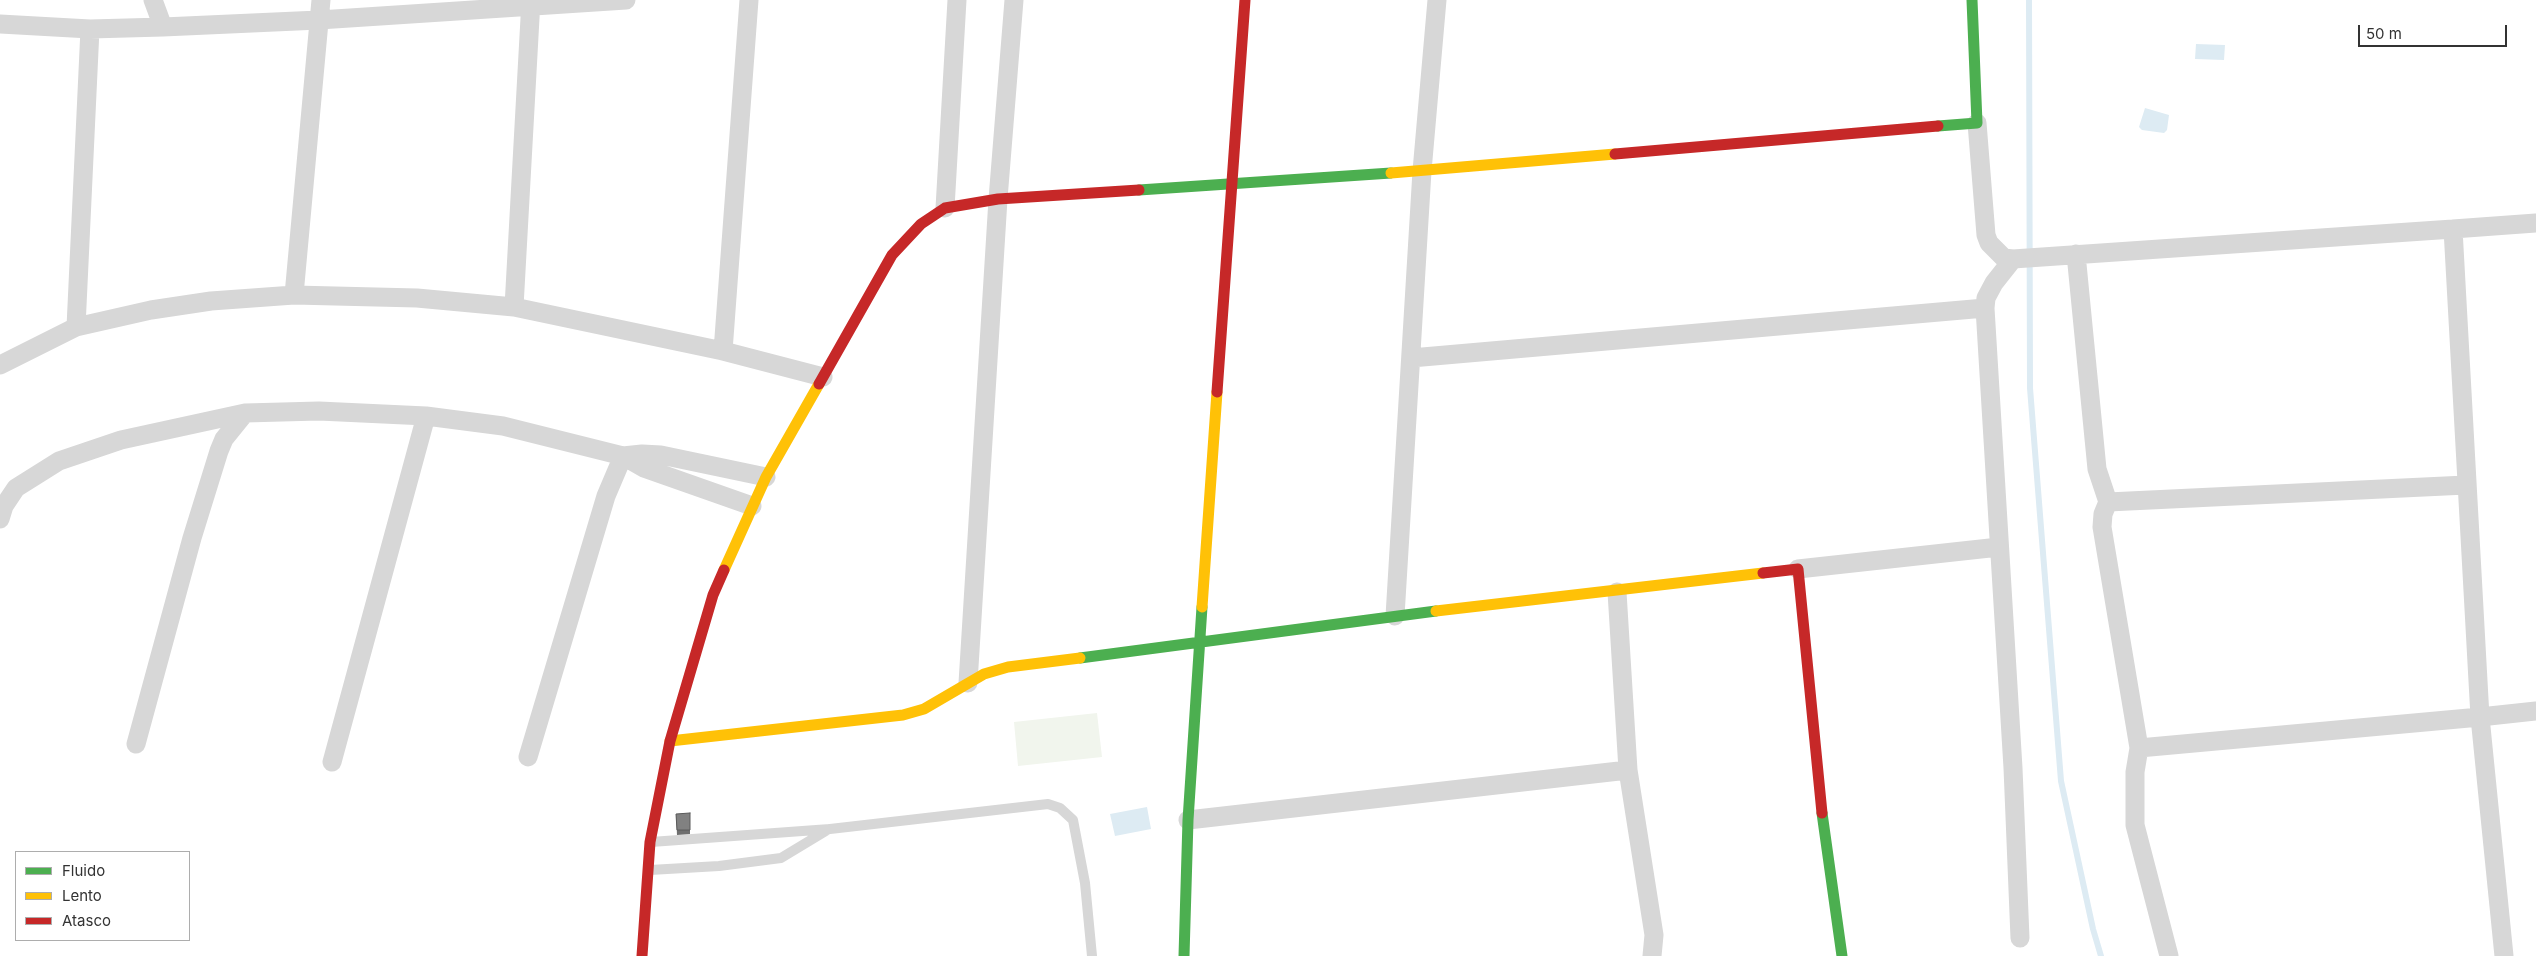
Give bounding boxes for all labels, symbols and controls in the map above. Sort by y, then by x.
scale bar [2361,15,2510,47]
text: 50 m [2366,24,2402,43]
legend [15,851,190,941]
text: Fluido [62,861,105,880]
text: Lento [62,886,102,905]
text: Atasco [62,911,111,930]

